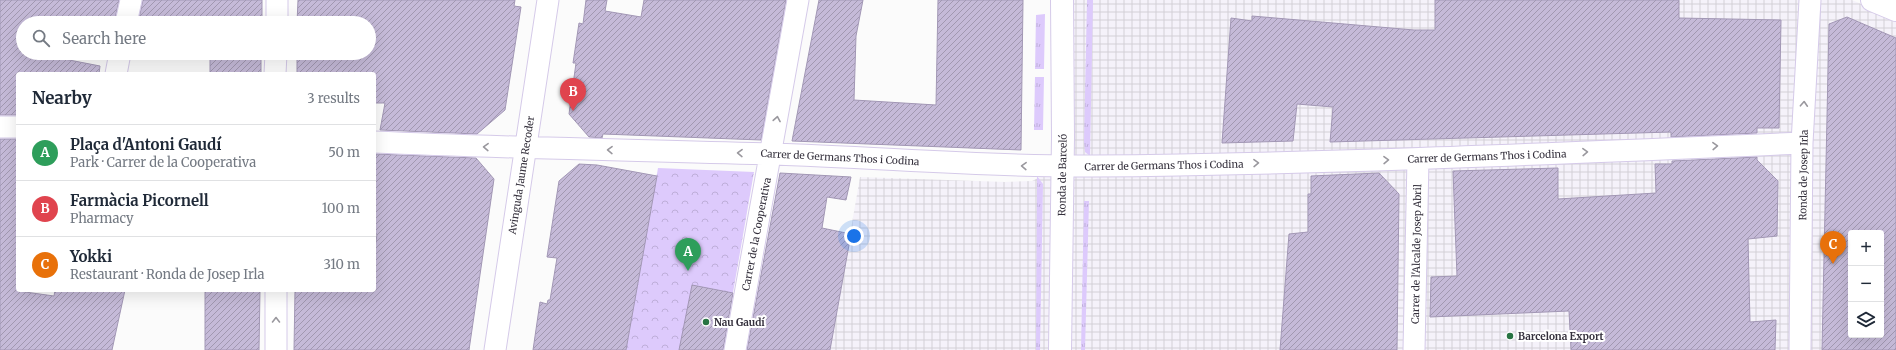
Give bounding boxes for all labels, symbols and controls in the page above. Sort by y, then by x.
search box [16,16,376,60]
icon: search [30,27,52,49]
text: Search here [62,29,146,48]
pin: B [560,78,586,111]
text: Nearby [32,87,92,109]
text: 3 results [307,90,360,107]
one-way arrow [1800,101,1809,107]
street label: Avinguda Jaume Recoder [506,115,537,236]
one-way arrow [772,116,781,122]
street label: Ronda de Josep Irla [1796,129,1811,221]
street label: Ronda de Barceló [1055,133,1070,216]
text: Plaça d'Antoni Gaudí [70,135,221,154]
one-way arrow [1712,142,1718,150]
one-way arrow [483,143,489,151]
text: A [40,144,50,161]
text: 50 m [328,144,360,161]
one-way arrow [607,146,613,154]
street label: Carrer de Germans Thos i Codina [760,147,920,168]
street label: Carrer de Germans Thos i Codina [1407,147,1567,166]
one-way arrow [1582,147,1588,156]
one-way arrow [737,149,743,157]
text: Park · Carrer de la Cooperativa [70,154,256,171]
one-way arrow [1383,155,1389,164]
street label: Carrer de Germans Thos i Codina [1084,158,1244,173]
one-way arrow [1253,158,1259,167]
one-way arrow [1021,161,1027,170]
street label: Carrer de la Cooperativa [739,176,774,292]
street label: Carrer de l'Alcalde Josep Abril [1409,184,1424,324]
text: Farmàcia Picornell [70,191,209,210]
text: B [40,200,50,217]
text: 100 m [322,200,360,217]
text: Pharmacy [70,210,134,227]
your location [844,226,864,246]
map controls [1848,230,1884,338]
button: + [1848,230,1884,266]
pin: C [1820,231,1846,264]
pin: A [675,238,701,271]
text: Yokki [70,247,112,266]
text: C [41,256,49,273]
text: 310 m [323,256,360,273]
text: Restaurant · Ronda de Josep Irla [70,266,264,283]
button: − [1848,266,1884,302]
button: layers [1848,302,1884,338]
place label: Nau Gaudí [714,316,765,329]
one-way arrow [272,317,280,323]
marker: Nau Gaudí [701,317,711,327]
place label: Barcelona Export [1518,330,1604,343]
marker: Barcelona Export [1505,331,1515,341]

